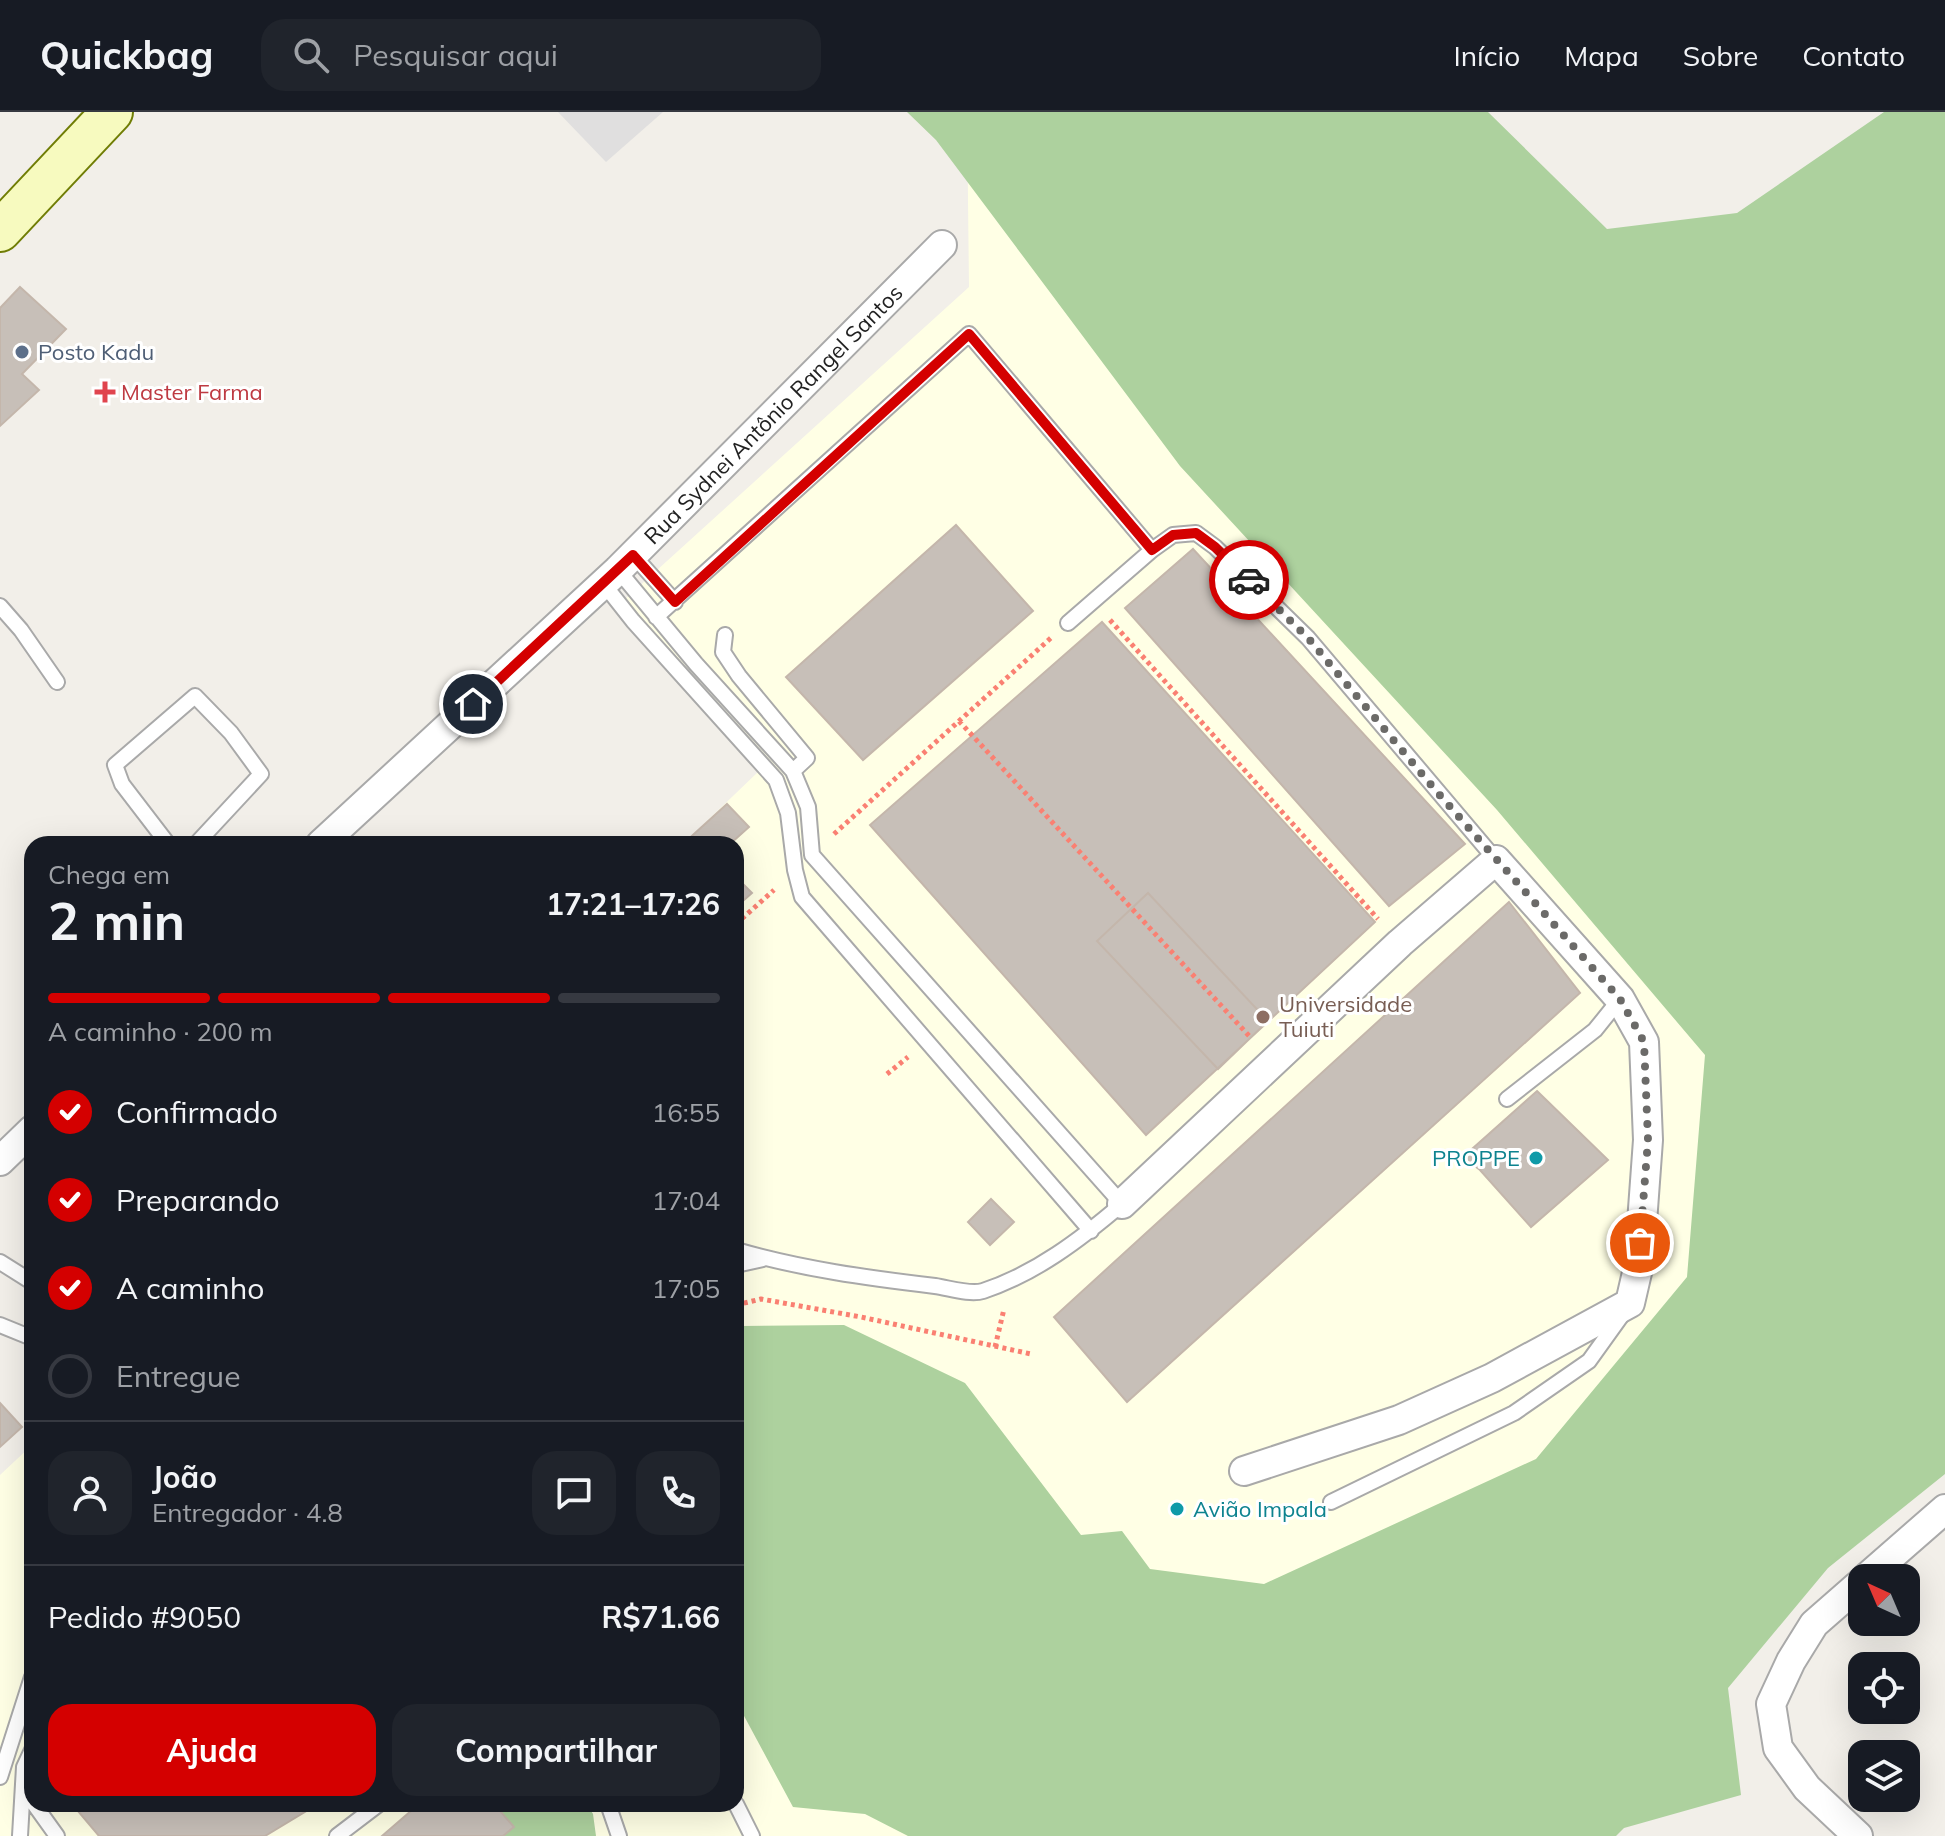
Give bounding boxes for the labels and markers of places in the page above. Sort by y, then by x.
place label: Posto Kadu [38,338,154,366]
marker: Posto Kadu [13,343,31,361]
place label: Master Farma [121,378,263,406]
marker: Master Farma [96,383,114,401]
pin [439,670,507,738]
place label: Universidade Tuiuti [1279,990,1412,1043]
marker: Universidade Tuiuti [1254,1008,1272,1026]
place label: PROPPE [1432,1144,1520,1172]
marker: PROPPE [1527,1149,1545,1167]
pin [1606,1209,1674,1277]
place label: Avião Impala [1193,1495,1327,1523]
marker: Avião Impala [1168,1500,1186,1518]

